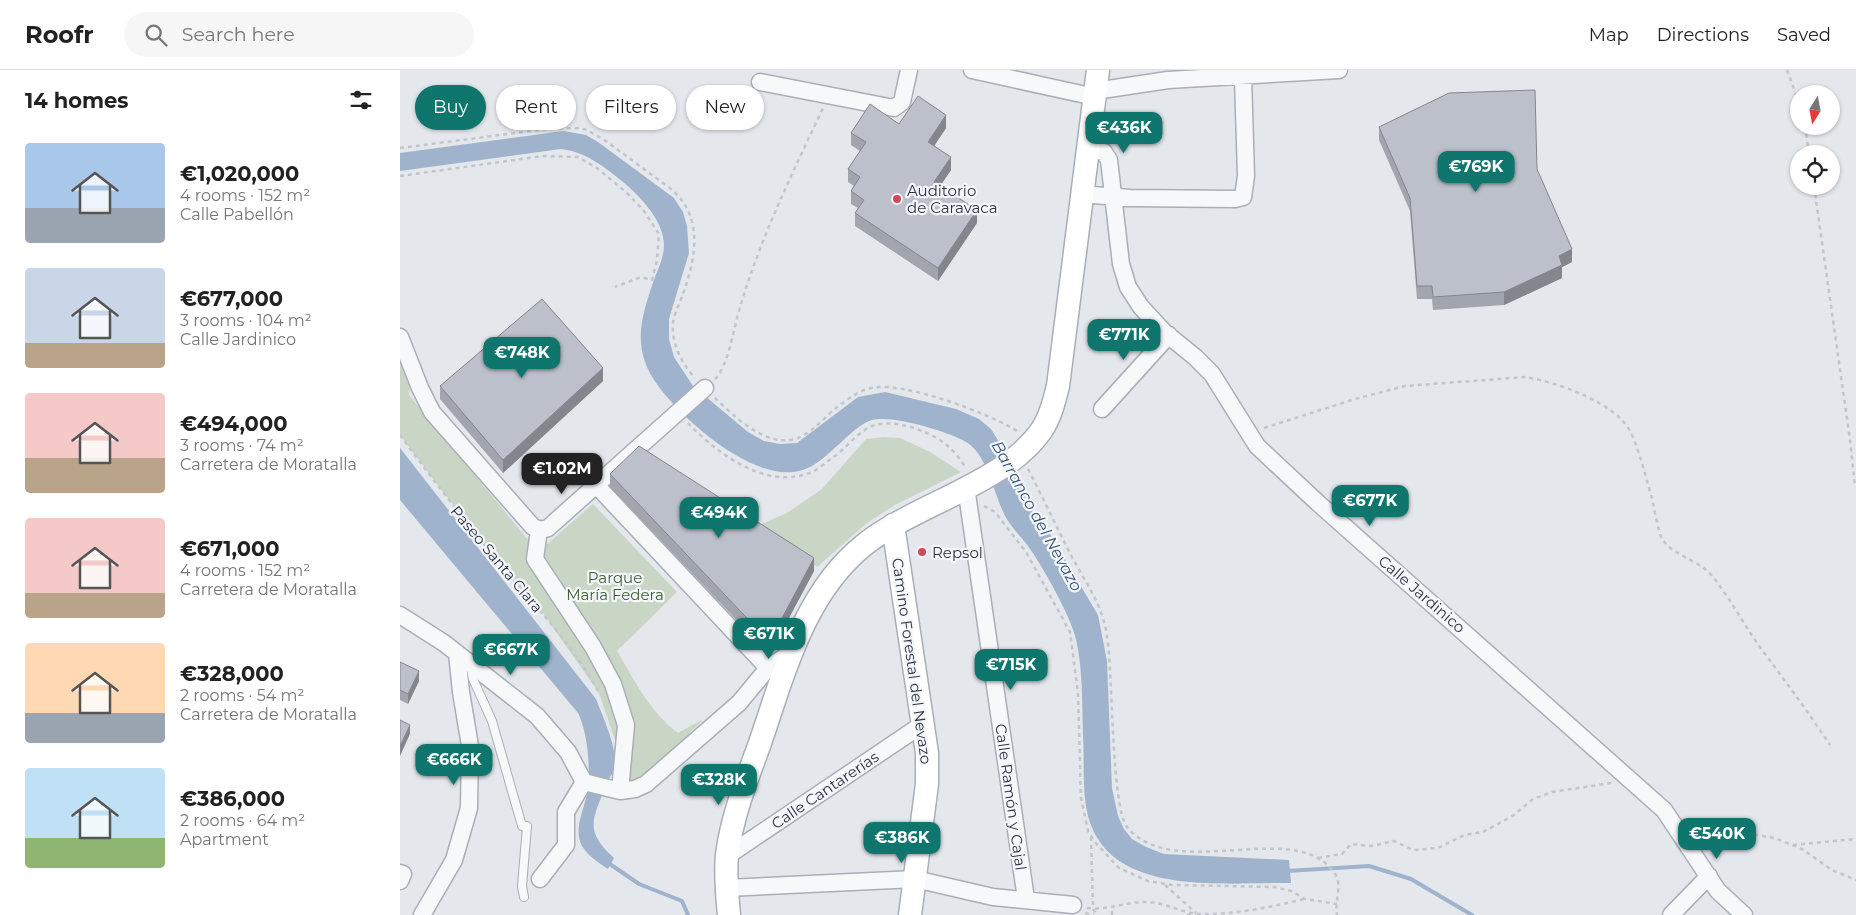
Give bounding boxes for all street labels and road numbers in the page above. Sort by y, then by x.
street label: Paseo Santa Clara [447,502,547,616]
street label: Calle Jardinico [1375,551,1469,637]
street label: Camino Forestal del Nevazo [888,557,936,765]
street label: Calle Ramón y Cajal [991,722,1031,872]
street label: Calle Cantarerías [768,747,882,833]

